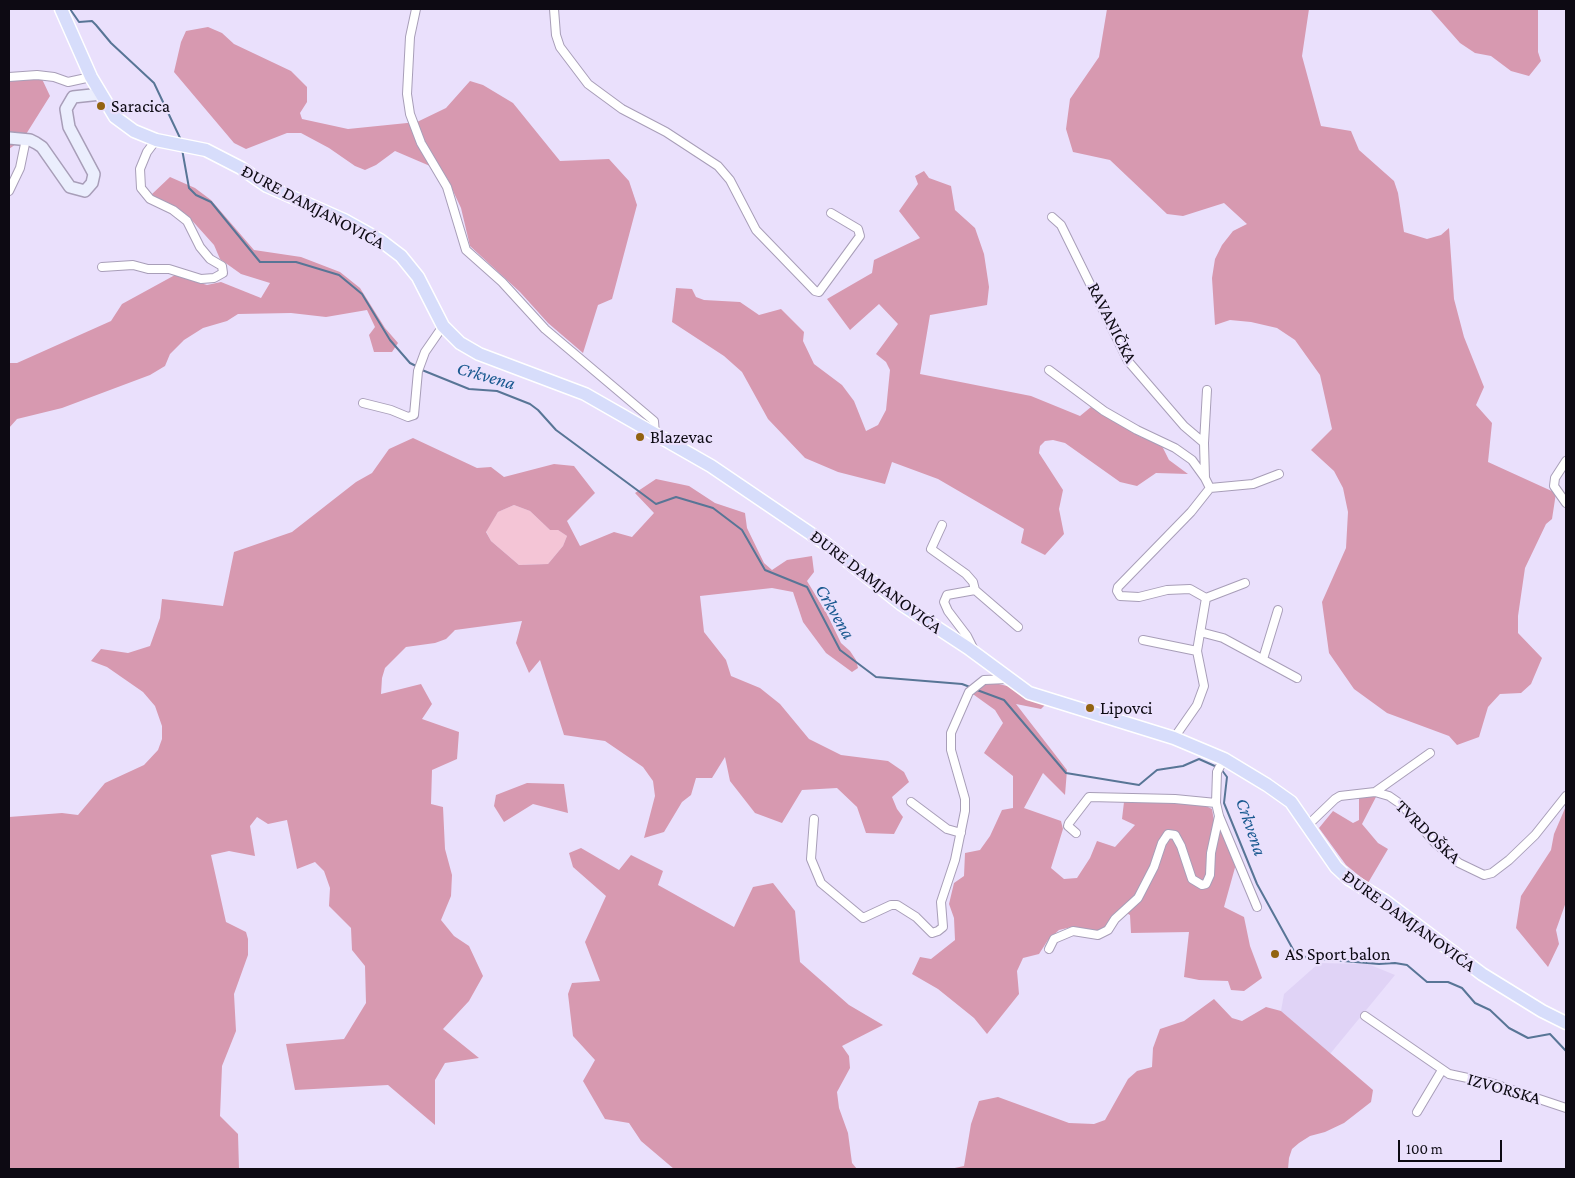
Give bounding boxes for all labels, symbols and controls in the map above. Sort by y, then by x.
place label: Saracica [111,95,170,117]
marker: Saracica [95,100,107,112]
street label: ĐURE DAMJANOVIĆA [238,160,388,254]
street label: RAVANIČKA [1083,279,1141,367]
water label: Crkvena [454,357,518,395]
place label: Blazevac [650,426,712,448]
marker: Blazevac [634,431,646,443]
street label: ĐURE DAMJANOVIĆA [806,525,946,639]
water label: Crkvena [810,580,860,644]
place label: Lipovci [1100,697,1152,719]
marker: Lipovci [1084,702,1096,714]
water label: Crkvena [1231,795,1271,859]
street label: TVRDOŠKA [1391,795,1465,869]
street label: ĐURE DAMJANOVIĆA [1338,865,1480,977]
place label: AS Sport balon [1285,943,1390,965]
marker: AS Sport balon [1269,948,1281,960]
street label: IZVORSKA [1465,1068,1543,1110]
scale bar [1400,1130,1504,1162]
text: 100 m [1406,1141,1443,1157]

